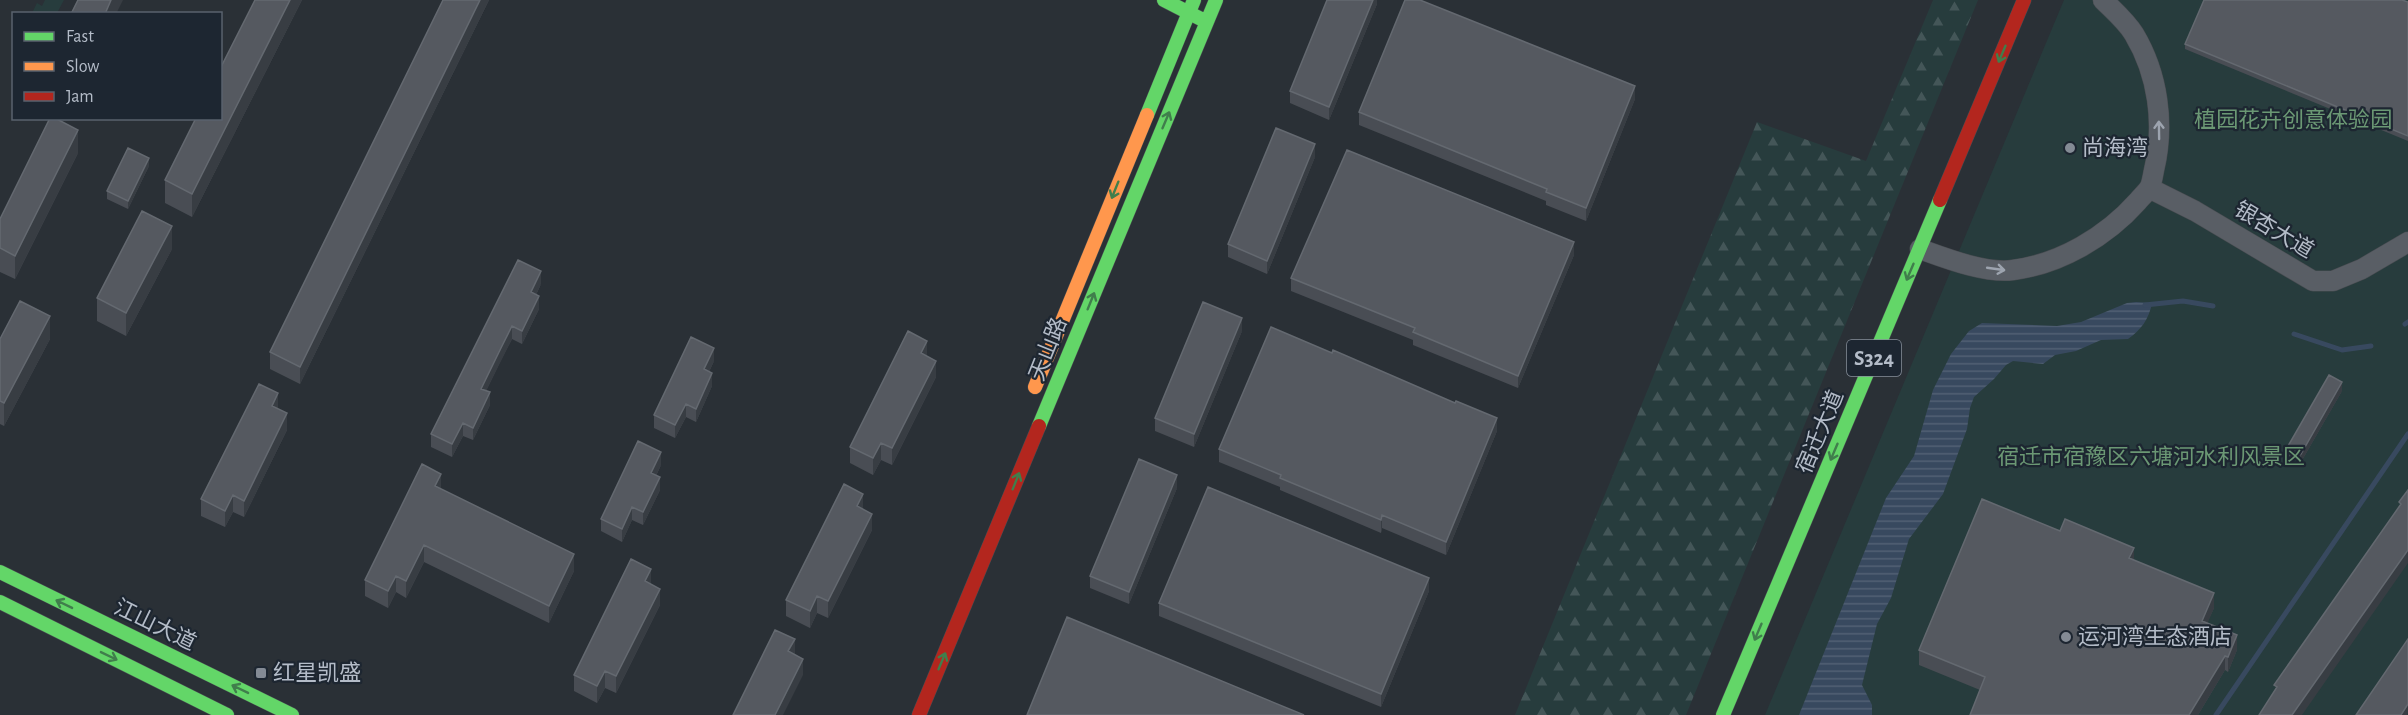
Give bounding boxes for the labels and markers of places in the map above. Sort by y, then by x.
place label: 尚海湾 [2082,136,2148,159]
marker: 尚海湾 [2063,141,2077,155]
place label: 运河湾生态酒店 [2078,625,2232,648]
marker: 运河湾生态酒店 [2059,630,2073,644]
place label: 红星凯盛 [273,661,361,684]
marker: 红星凯盛 [254,666,268,680]

